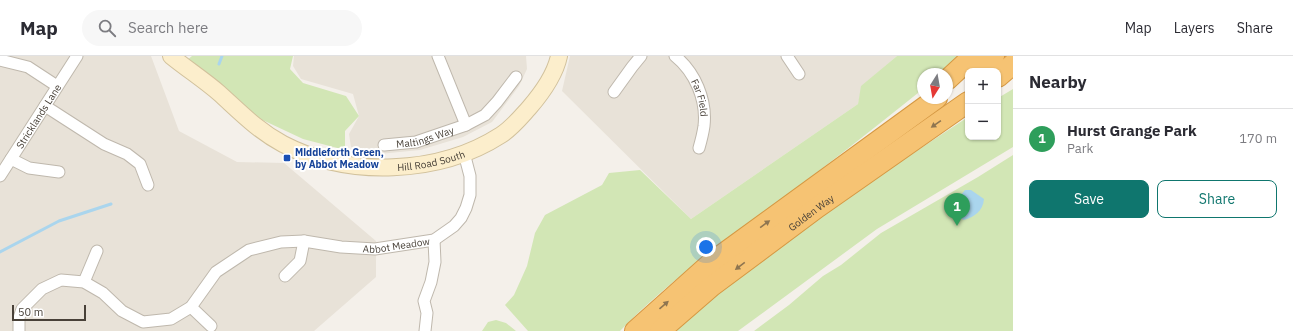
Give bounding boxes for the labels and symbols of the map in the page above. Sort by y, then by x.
north arrow [917,68,953,104]
street label: Far Field [689,77,711,117]
street label: Stricklands Lane [13,81,64,151]
one-way arrow [931,120,941,128]
street label: Maltings Way [396,123,456,150]
place label: Middleforth Green, by Abbot Meadow [295,146,384,171]
street label: Hill Road South [397,147,467,174]
marker: Middleforth Green, by Abbot Meadow [282,153,292,163]
street label: Golden Way [785,191,836,234]
pin: 1 [944,193,970,226]
one-way arrow [760,220,771,228]
street label: Abbot Meadow [362,234,431,256]
your location [696,237,716,257]
one-way arrow [734,261,745,270]
one-way arrow [659,301,669,310]
scale bar [12,303,86,322]

